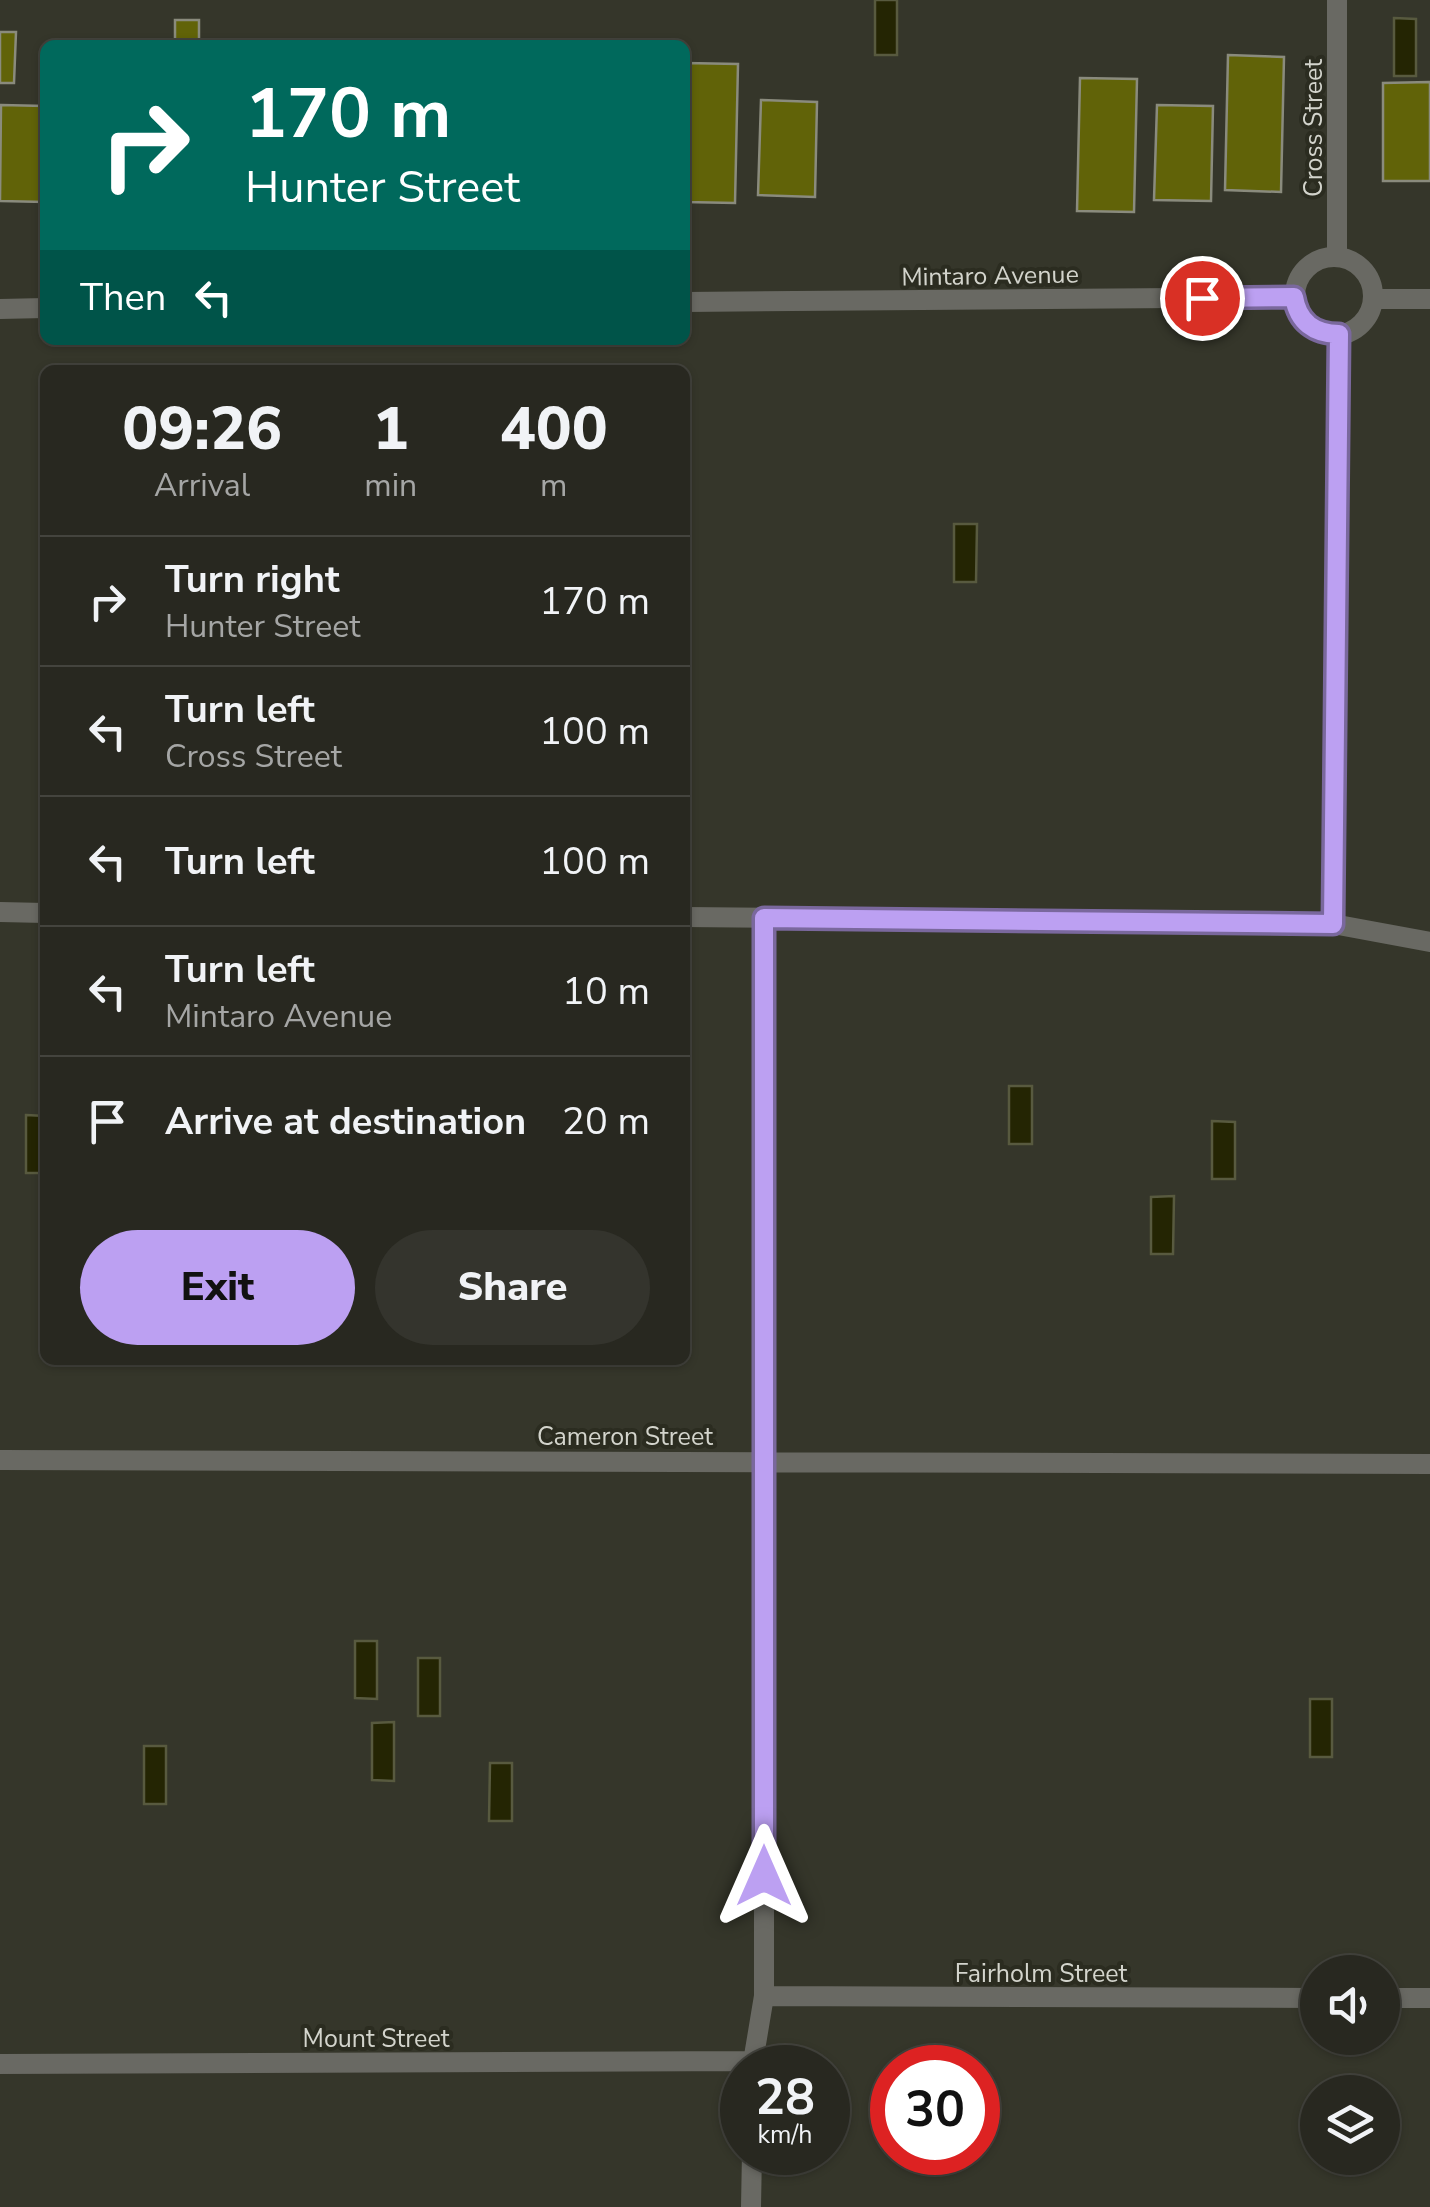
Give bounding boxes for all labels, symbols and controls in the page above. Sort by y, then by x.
street label: Cross Street [1297,59,1331,197]
text: 170 m [245,66,451,162]
icon: right [80,80,210,210]
text: Hunter Street [245,157,520,218]
pin [1160,256,1245,341]
street label: Mintaro Avenue [901,257,1079,295]
icon: left [186,270,241,325]
icon: arrive [1175,271,1230,326]
text: Then [80,272,166,323]
text: 09:26 [122,388,282,470]
text: 1 [373,388,409,470]
text: 400 [500,388,608,470]
text: Arrival [154,464,250,507]
text: min [364,464,417,507]
text: m [540,464,567,507]
text: Turn right [165,554,340,605]
icon: right [80,574,135,629]
text: 170 m [539,576,650,627]
text: Hunter Street [165,605,361,648]
text: Turn left [165,684,315,735]
icon: left [80,704,135,759]
text: 100 m [539,706,650,757]
text: Cross Street [165,735,342,778]
icon: left [80,834,135,889]
text: Turn left [165,836,315,887]
text: 100 m [539,836,650,887]
text: Turn left [165,944,315,995]
icon: left [80,964,135,1019]
text: 10 m [562,966,650,1017]
text: Mintaro Avenue [165,995,392,1038]
icon: arrive [80,1094,135,1149]
text: Arrive at destination [165,1096,526,1147]
text: 20 m [562,1096,650,1147]
button: Exit [80,1230,355,1345]
button: Share [375,1230,650,1345]
street label: Cameron Street [537,1420,713,1454]
position arrow [712,1824,816,1928]
map controls [1300,1955,1400,2175]
button: sound [1300,1955,1400,2055]
street label: Fairholm Street [955,1957,1128,1991]
street label: Mount Street [303,2022,450,2056]
speed limit sign: 30 [870,2045,1000,2175]
text: 28 [755,2063,815,2132]
button: layers [1300,2075,1400,2175]
text: km/h [757,2118,813,2152]

